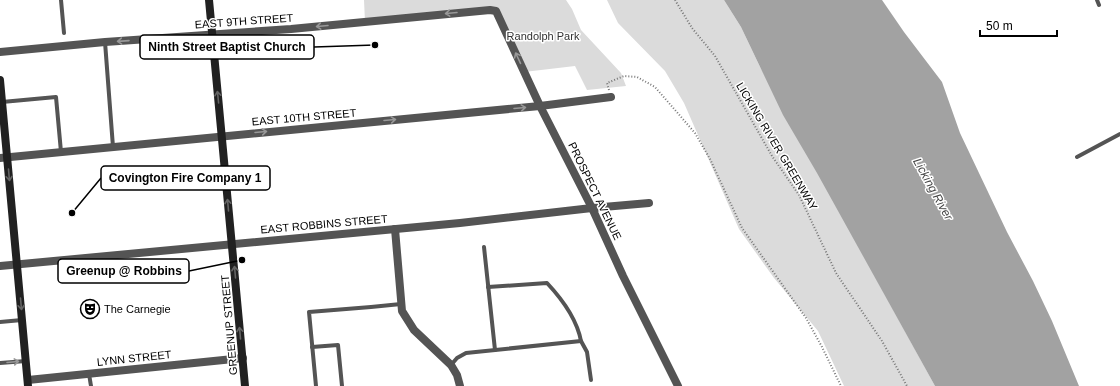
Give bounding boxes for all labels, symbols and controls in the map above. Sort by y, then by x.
one-way arrow [445,10,458,17]
street label: EAST 9TH STREET [194,12,294,30]
scale bar [980,12,1057,38]
text: 50 m [986,19,1013,33]
one-way arrow [316,22,329,29]
park label: Randolph Park [507,30,580,42]
callout: Ninth Street Baptist Church [140,35,314,59]
one-way arrow [117,37,130,44]
text: Ninth Street Baptist Church [148,40,306,54]
one-way arrow [514,52,521,64]
street label: LICKING RIVER GREENWAY [734,80,820,213]
one-way arrow [214,91,222,104]
one-way arrow [513,104,526,112]
street label: EAST 10TH STREET [251,106,357,128]
one-way arrow [383,117,396,124]
one-way arrow [254,129,267,136]
street label: PROSPECT AVENUE [566,140,624,242]
water label: Licking River [910,156,956,223]
callout: Covington Fire Company 1 [101,166,270,190]
one-way arrow [5,168,12,181]
text: Covington Fire Company 1 [109,171,262,185]
one-way arrow [225,198,232,211]
street label: EAST ROBBINS STREET [260,212,388,236]
callout: Greenup @ Robbins [58,259,189,283]
text: Greenup @ Robbins [66,264,182,278]
one-way arrow [231,266,238,279]
street label: GREENUP STREET [219,274,239,376]
one-way arrow [17,297,24,310]
theatre icon: The Carnegie [79,298,101,320]
place label: The Carnegie [104,303,171,315]
one-way arrow [237,327,244,340]
street label: LYNN STREET [96,348,172,368]
one-way arrow [6,358,19,365]

